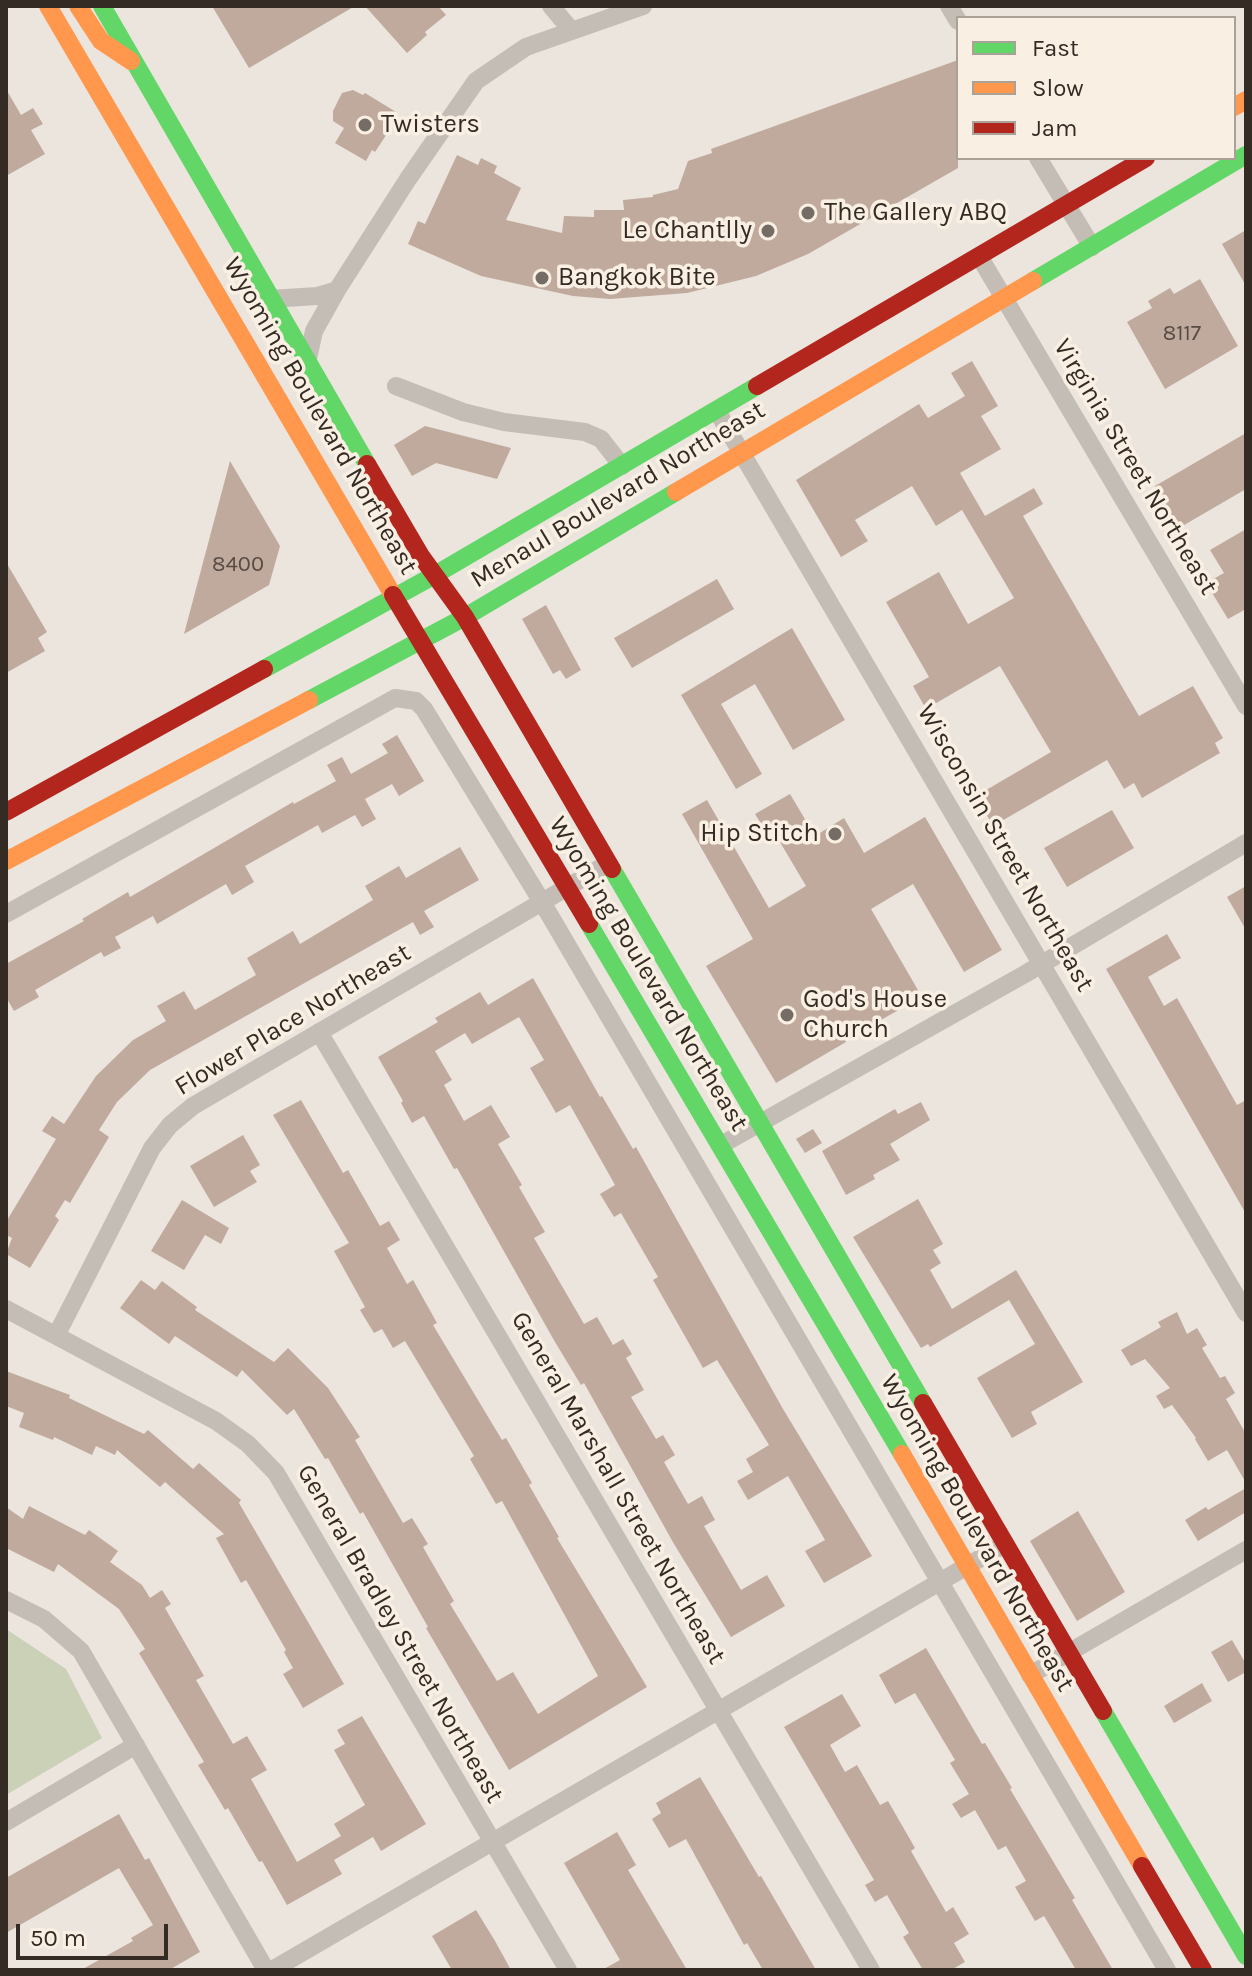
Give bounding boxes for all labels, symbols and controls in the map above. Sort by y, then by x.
legend [956,16,1236,160]
text: Fast [1032,34,1079,62]
text: Slow [1032,74,1084,102]
place label: Twisters [381,109,480,141]
text: Jam [1032,114,1077,142]
marker: Twisters [356,116,374,134]
place label: The Gallery ABQ [824,197,1007,229]
marker: The Gallery ABQ [799,204,817,222]
place label: Le Chantlly [622,215,752,247]
marker: Le Chantlly [759,222,777,240]
street label: Wyoming Boulevard Northeast [216,252,424,580]
place label: Bangkok Bite [558,262,716,294]
marker: Bangkok Bite [533,269,551,287]
house number: 8117 [1163,321,1201,347]
street label: Virginia Street Northeast [1046,333,1224,601]
street label: Menaul Boulevard Northeast [465,395,771,595]
house number: 8400 [212,552,264,578]
street label: Wisconsin Street Northeast [910,699,1100,997]
street label: Wyoming Boulevard Northeast [542,811,754,1137]
place label: Hip Stitch [700,818,819,850]
marker: Hip Stitch [826,825,844,843]
street label: Flower Place Northeast [169,937,417,1103]
place label: God's House Church [803,984,947,1046]
marker: God's House Church [778,1006,796,1024]
street label: General Marshall Street Northeast [504,1306,732,1670]
street label: Wyoming Boulevard Northeast [873,1369,1081,1697]
street label: General Bradley Street Northeast [290,1459,510,1809]
scale bar [20,1908,172,1958]
text: 50 m [30,1924,86,1952]

